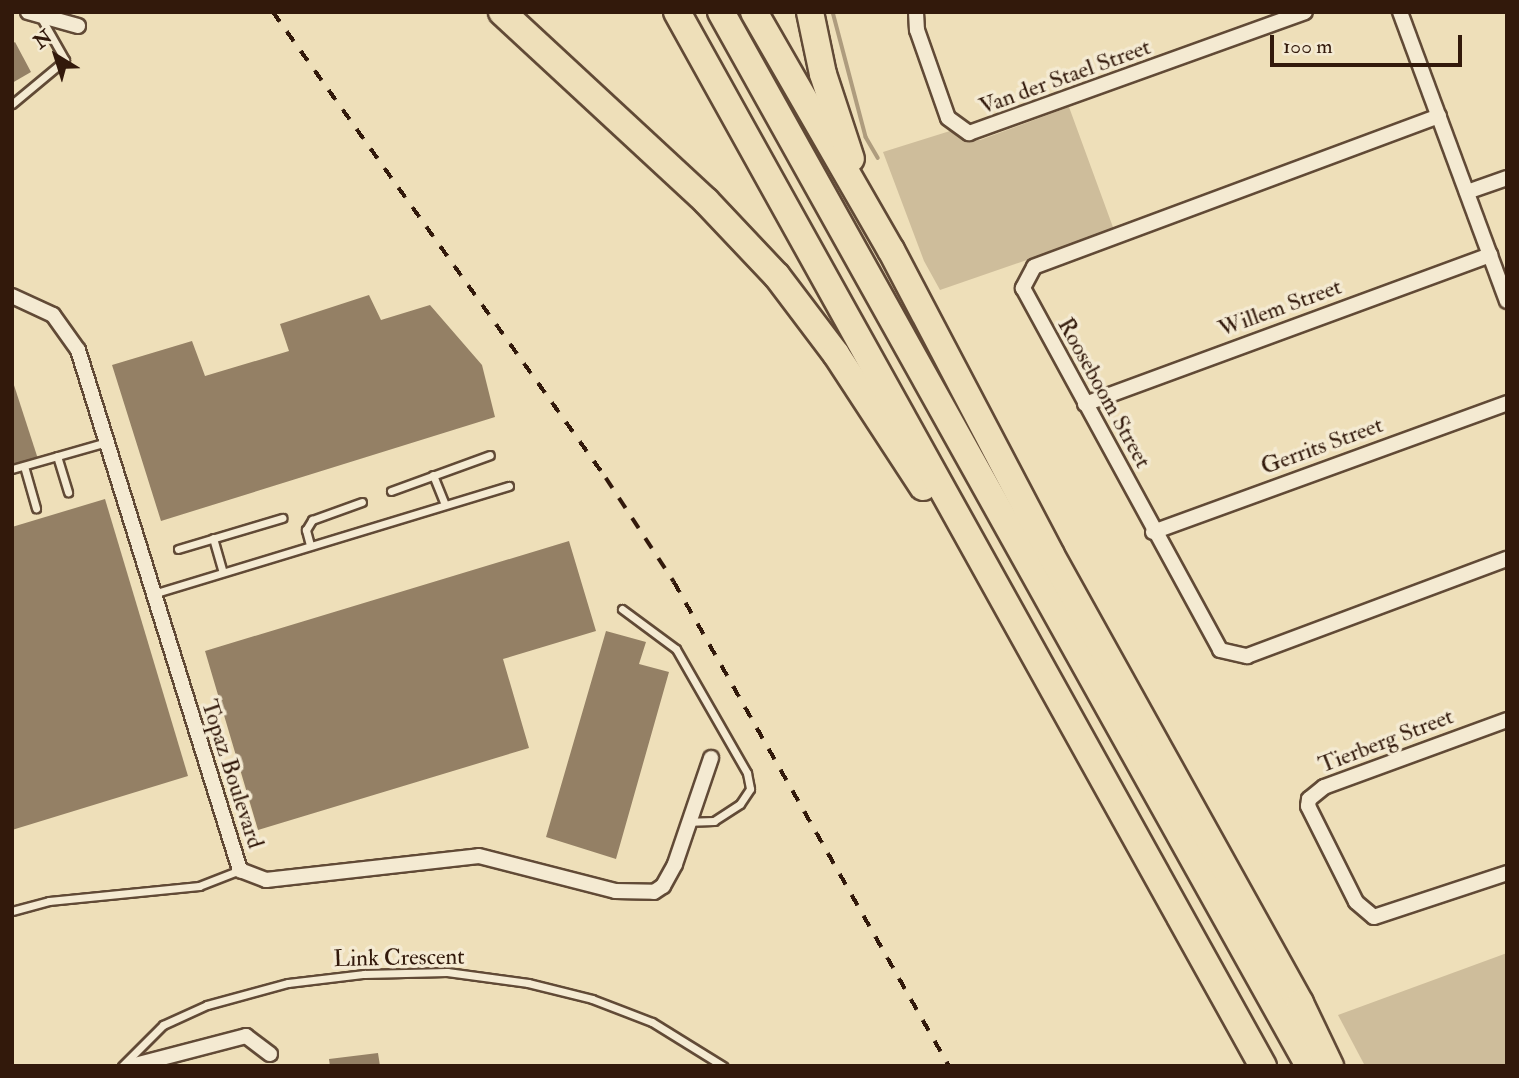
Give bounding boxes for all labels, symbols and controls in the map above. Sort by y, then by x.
north arrow [21,21,91,91]
scale bar [1274,21,1466,65]
text: N [29,25,57,54]
street label: Van der Stael Street [976,33,1154,121]
text: 100 m [1283,33,1333,60]
street label: Willem Street [1215,273,1345,343]
street label: Rooseboom Street [1051,313,1157,473]
street label: Gerrits Street [1257,411,1387,481]
street label: Topaz Boulevard [195,696,269,852]
street label: Tierberg Street [1315,703,1457,779]
street label: Link Crescent [333,943,465,973]

